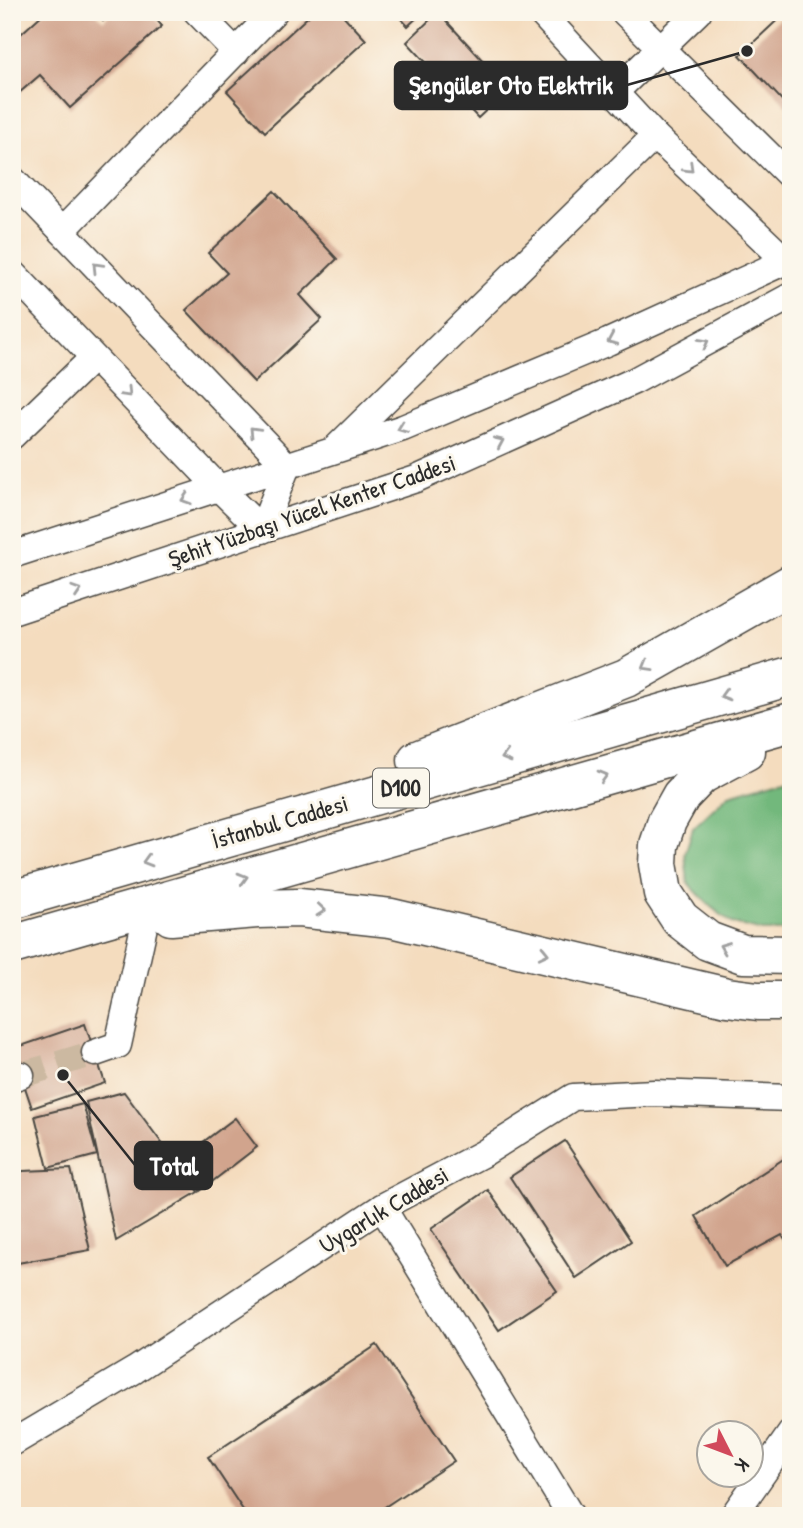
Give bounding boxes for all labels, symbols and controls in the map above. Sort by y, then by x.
callout: Şengüler Oto Elektrik [395,62,627,109]
text: Şengüler Oto Elektrik [409,67,613,103]
one-way arrow [681,159,694,172]
one-way arrow [92,262,105,275]
one-way arrow [607,332,619,346]
one-way arrow [697,338,709,351]
one-way arrow [118,385,131,398]
one-way arrow [397,420,409,434]
one-way arrow [250,426,263,439]
one-way arrow [492,436,504,450]
street label: Şehit Yüzbaşı Yücel Kenter Caddesi [164,446,459,574]
one-way arrow [180,491,193,505]
one-way arrow [71,585,83,599]
one-way arrow [641,658,654,671]
one-way arrow [719,686,731,701]
one-way arrow [501,749,513,764]
road number: D100 [373,768,429,808]
one-way arrow [596,769,608,784]
street label: İstanbul Caddesi [208,786,352,856]
one-way arrow [141,853,153,867]
one-way arrow [236,872,248,887]
one-way arrow [316,902,327,917]
one-way arrow [718,941,730,955]
one-way arrow [538,945,550,959]
callout: Total [135,1142,212,1189]
text: Total [149,1148,199,1183]
street label: Uygarlık Caddesi [313,1158,454,1260]
north arrow [694,1420,764,1490]
text: K [730,1453,756,1478]

